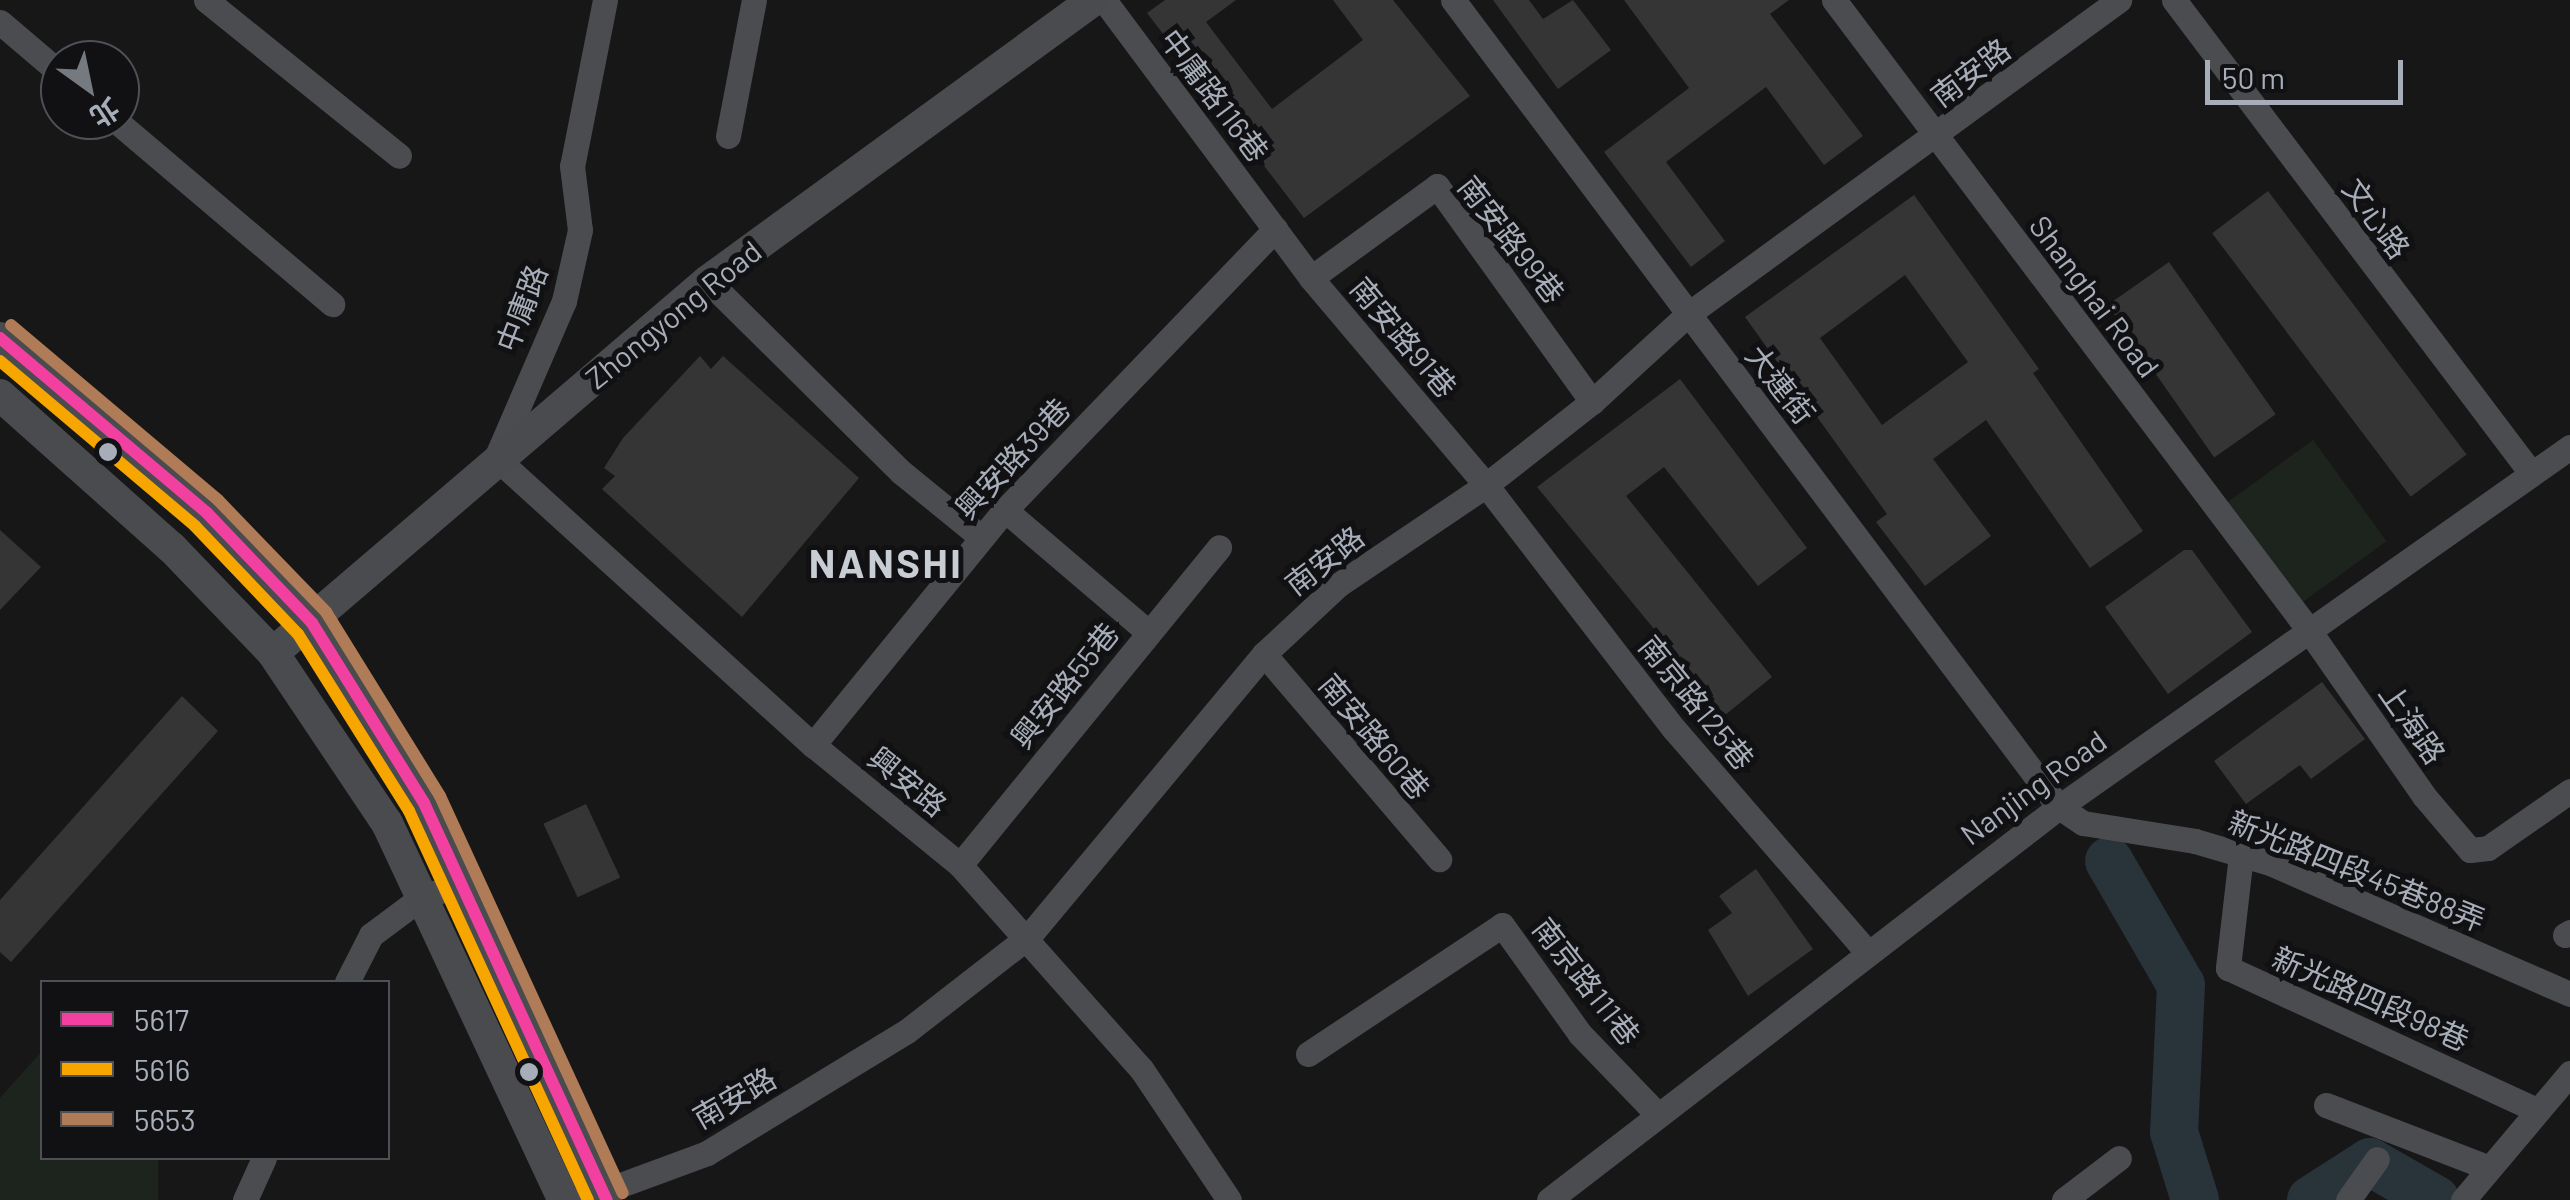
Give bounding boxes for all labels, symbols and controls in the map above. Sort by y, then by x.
street label: 中庸路116巷 [1154,22,1276,168]
street label: 南安路 [1923,31,2017,113]
north arrow [40,40,140,140]
scale bar [2210,40,2408,102]
text: 50 m [2222,59,2285,95]
text: 北 [84,92,126,135]
street label: 南安路99巷 [1451,168,1573,310]
street label: 文心路 [2336,171,2418,265]
street label: Shanghai Road [2023,208,2167,384]
street label: Zhongyong Road [578,232,768,396]
street label: 中庸路 [488,260,554,356]
street label: 南安路91巷 [1343,270,1465,404]
street label: 大連街 [1739,337,1823,431]
street label: 興安路39巷 [947,390,1077,526]
unlabelled marker [98,442,118,462]
street label: 南安路 [1277,518,1371,602]
district label: NANSHI [809,538,963,586]
street label: 興安路55巷 [1003,615,1125,755]
street label: 南京路125巷 [1632,628,1762,776]
street label: 南安路60巷 [1312,666,1438,806]
street label: 上海路 [2372,676,2454,770]
street label: Nanjing Road [1953,722,2113,852]
street label: 興安路 [862,739,954,823]
street label: 新光路四段45巷88弄 [2224,802,2490,938]
street label: 南京路111巷 [1526,910,1648,1052]
street label: 新光路四段98巷 [2267,939,2475,1057]
legend [40,980,390,1160]
text: 5617 [134,1001,189,1037]
text: 5616 [134,1051,190,1087]
street label: 南安路 [686,1059,782,1135]
unlabelled marker [519,1062,539,1082]
text: 5653 [134,1101,196,1137]

